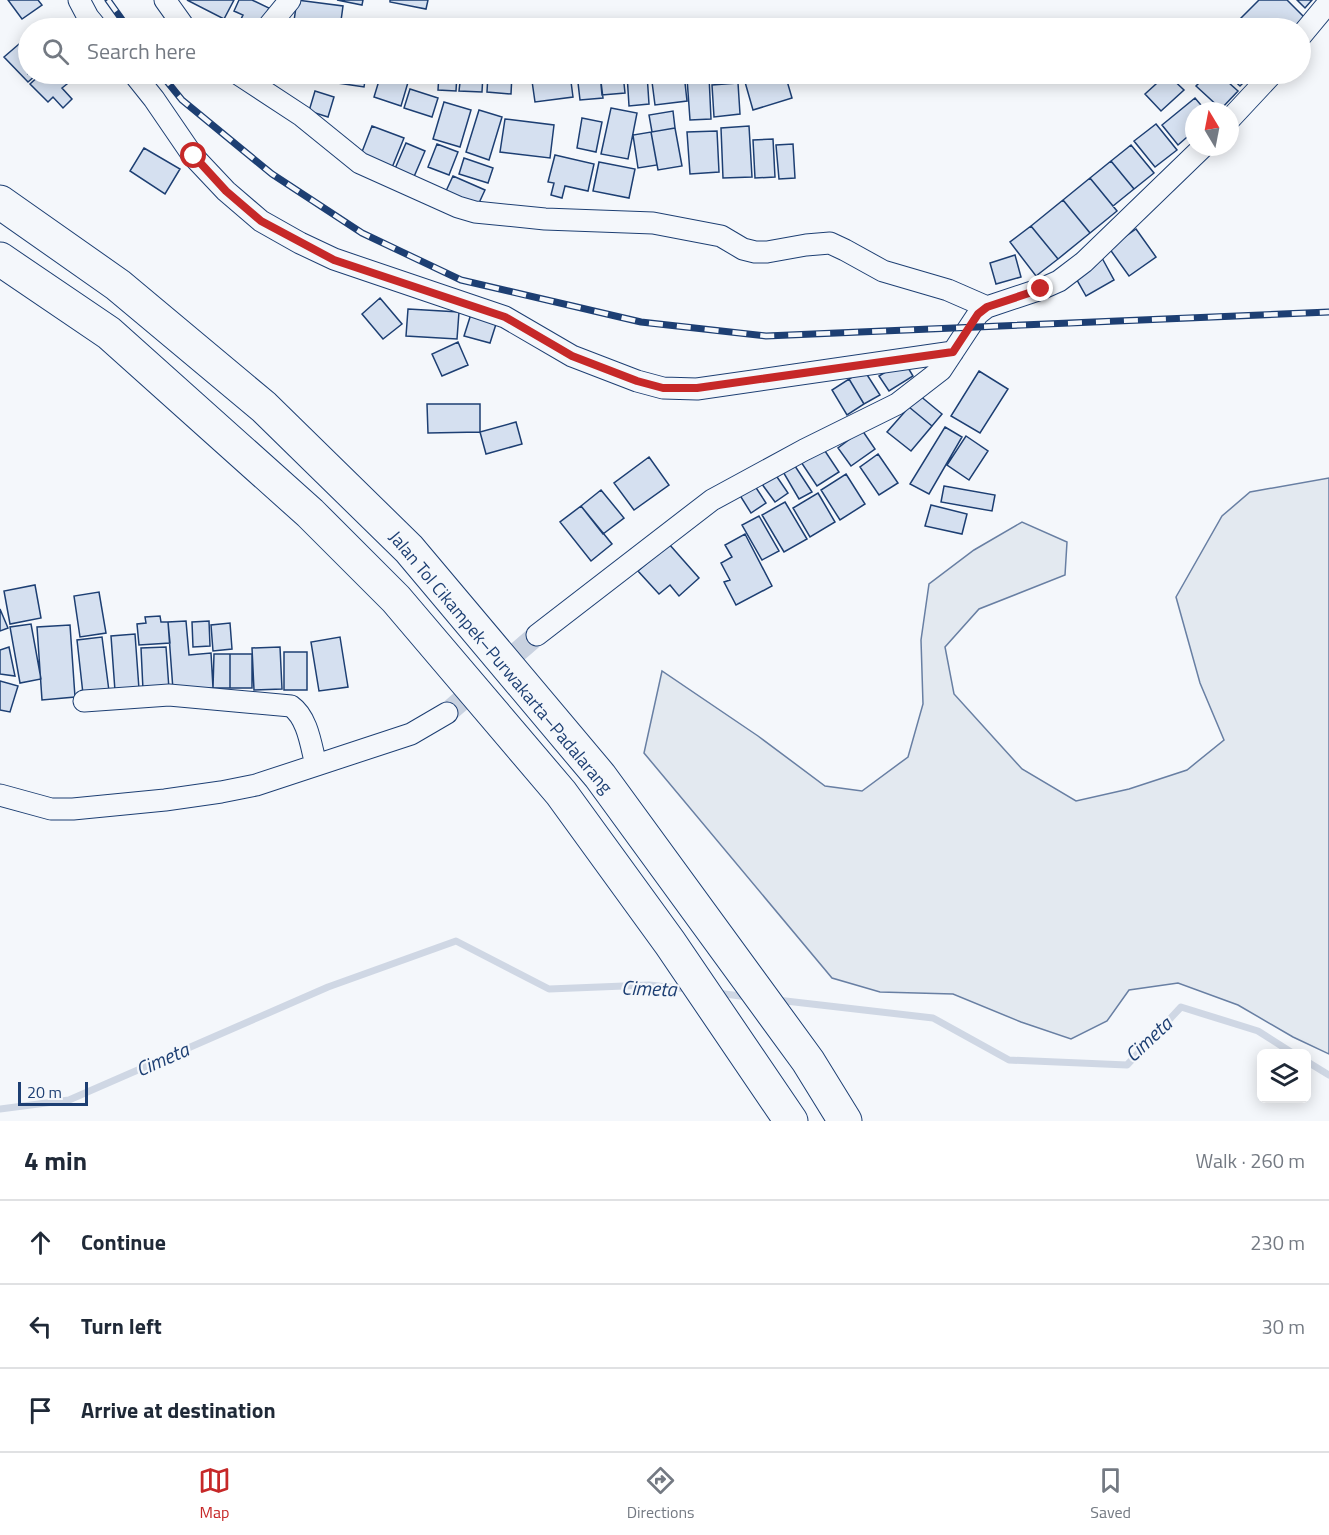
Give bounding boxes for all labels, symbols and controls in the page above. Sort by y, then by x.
search box [18,18,1311,84]
text: Search here [87,34,196,68]
icon: search [39,35,72,68]
north arrow [1185,102,1239,156]
route start [180,142,206,168]
route end [1027,275,1053,301]
street label: Jalan Tol Cikampek–Purwakarta–Padalarang [383,525,619,799]
water label: Cimeta [621,972,678,1004]
water label: Cimeta [1117,1008,1180,1069]
water label: Cimeta [130,1033,194,1084]
map controls [1257,1049,1311,1103]
button: layers [1257,1049,1311,1103]
scale bar [18,1079,88,1106]
text: 20 m [27,1080,62,1104]
text: 4 min [24,1141,87,1180]
text: Walk · 260 m [1196,1145,1305,1176]
text: Continue [81,1225,166,1259]
icon: ahead [24,1226,57,1259]
text: 230 m [1250,1227,1305,1258]
text: Turn left [81,1309,162,1343]
icon: left [24,1310,57,1343]
text: 30 m [1261,1311,1305,1342]
text: Arrive at destination [81,1393,276,1427]
icon: arrive [24,1394,57,1427]
tab: Map [198,1464,231,1524]
tab: Directions [627,1464,695,1524]
tab: Saved [1090,1464,1131,1524]

